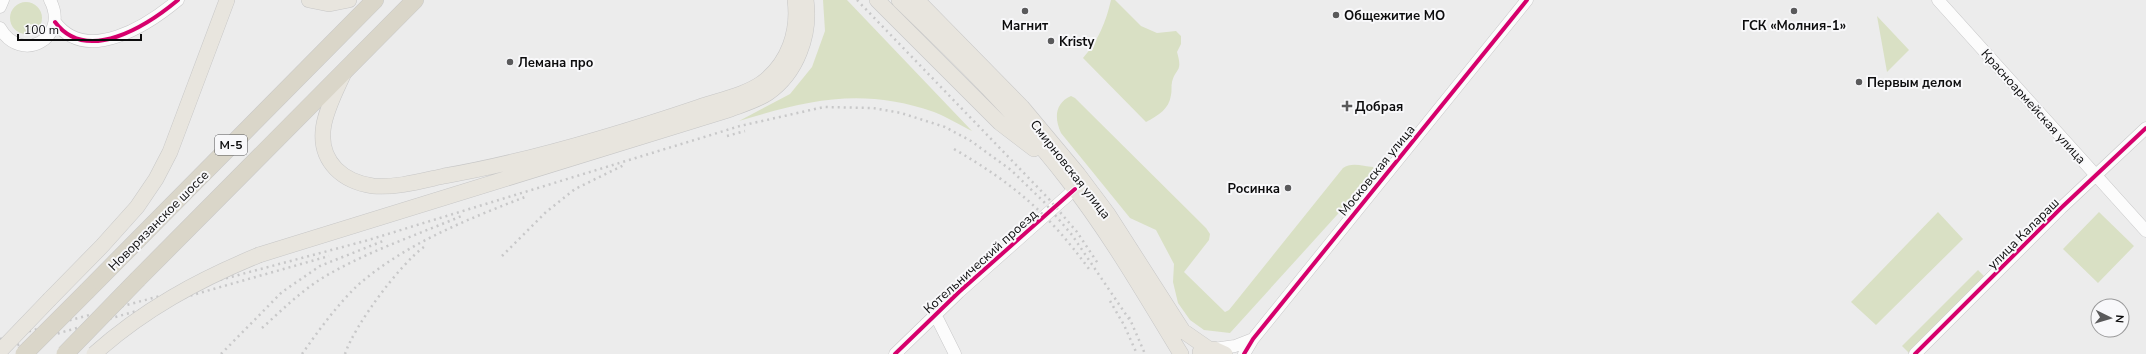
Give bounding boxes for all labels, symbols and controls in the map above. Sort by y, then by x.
marker: Магнит [1020,6,1030,16]
marker: ГСК «Молния-1» [1789,6,1799,16]
place label: Общежитие МО [1344,7,1445,25]
marker: Общежитие МО [1331,10,1341,20]
scale bar [18,16,141,42]
place label: Магнит [1002,17,1049,35]
place label: ГСК «Молния-1» [1742,17,1846,35]
text: 100 m [24,22,59,38]
place label: Kristy [1059,33,1094,51]
marker: Kristy [1046,36,1056,46]
street label: Красноармейская улица [1977,45,2090,168]
place label: Лемана про [518,54,594,72]
marker: Лемана про [505,57,515,67]
place label: Первым делом [1867,74,1962,92]
marker: Первым делом [1854,77,1864,87]
place label: Добрая [1355,98,1403,116]
marker: Добрая [1342,101,1352,111]
street label: Смирновская улица [1026,116,1115,223]
street label: Московская улица [1334,121,1419,220]
road number: М-5 [215,135,247,155]
street label: Новорязанское шоссе [104,166,213,275]
place label: Росинка [1227,180,1280,198]
marker: Росинка [1283,183,1293,193]
street label: улица Калараш [1984,194,2063,273]
street label: Котельнический проезд [920,205,1042,318]
north arrow [2090,298,2130,338]
text: N [2112,314,2127,324]

